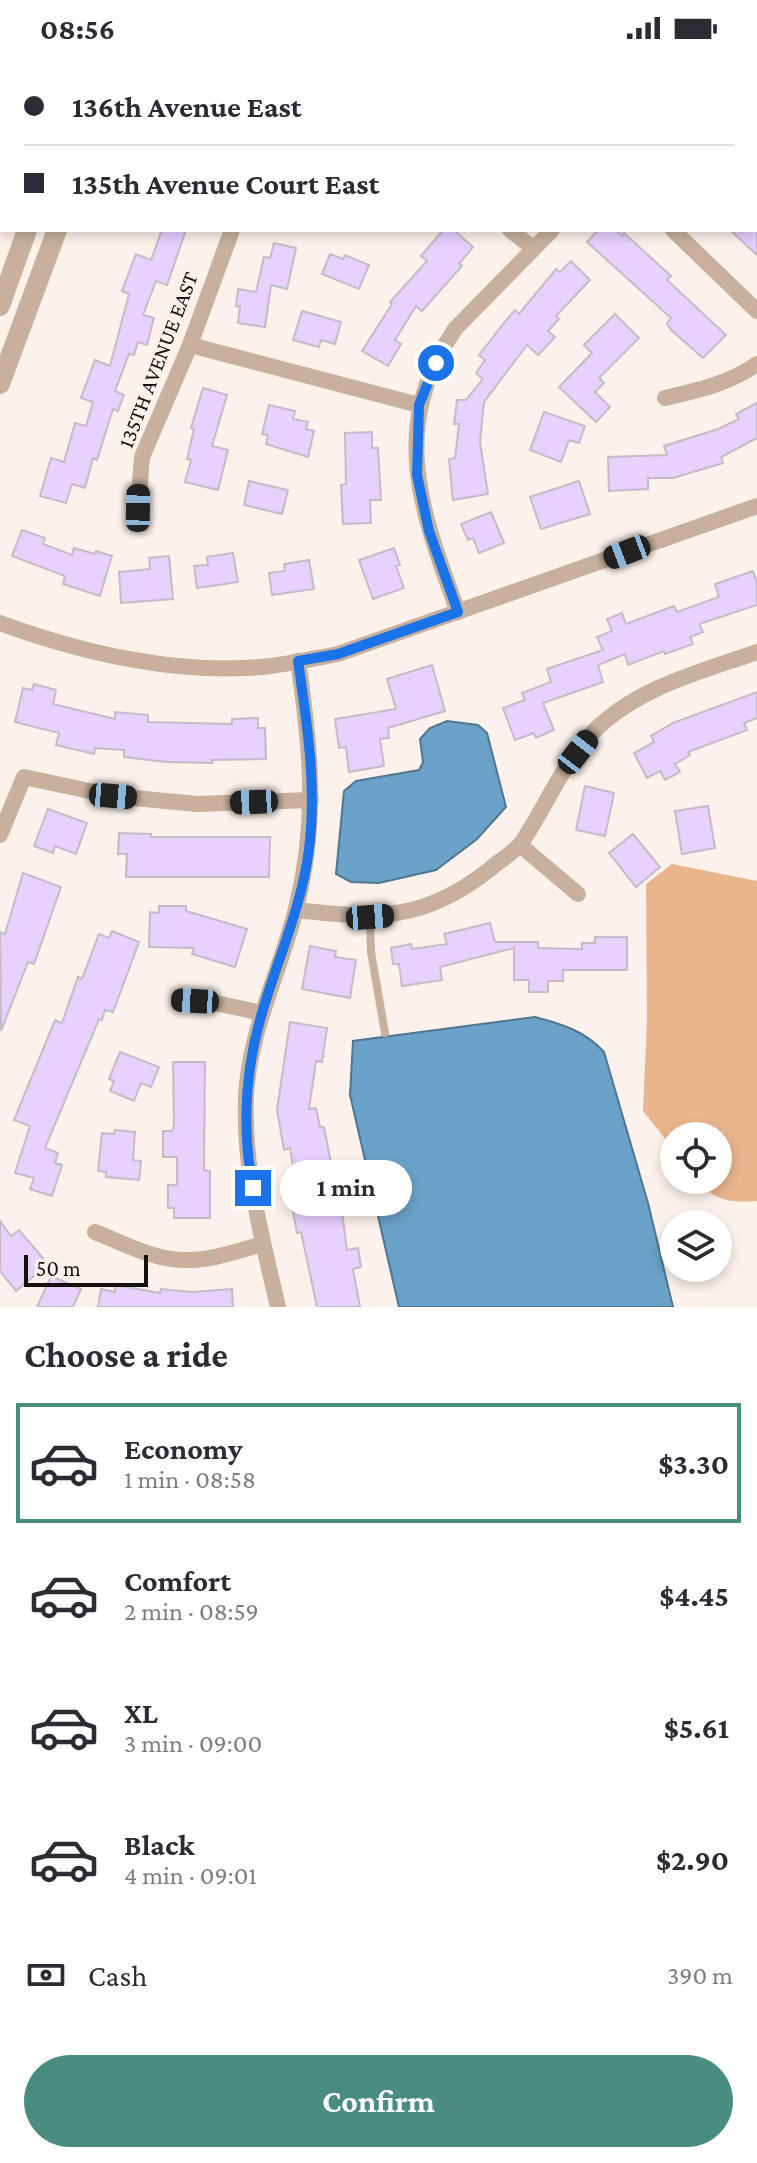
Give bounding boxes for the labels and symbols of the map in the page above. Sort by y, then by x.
street label: 135TH AVENUE EAST [113,268,203,451]
route start [418,345,454,381]
car [126,484,150,532]
car [600,532,654,572]
car [554,726,602,778]
car [88,782,138,810]
car [230,789,278,815]
car [345,903,395,931]
car [170,988,220,1014]
callout: 1 min [281,1160,413,1216]
route end [235,1170,271,1206]
scale bar [24,1251,148,1287]

